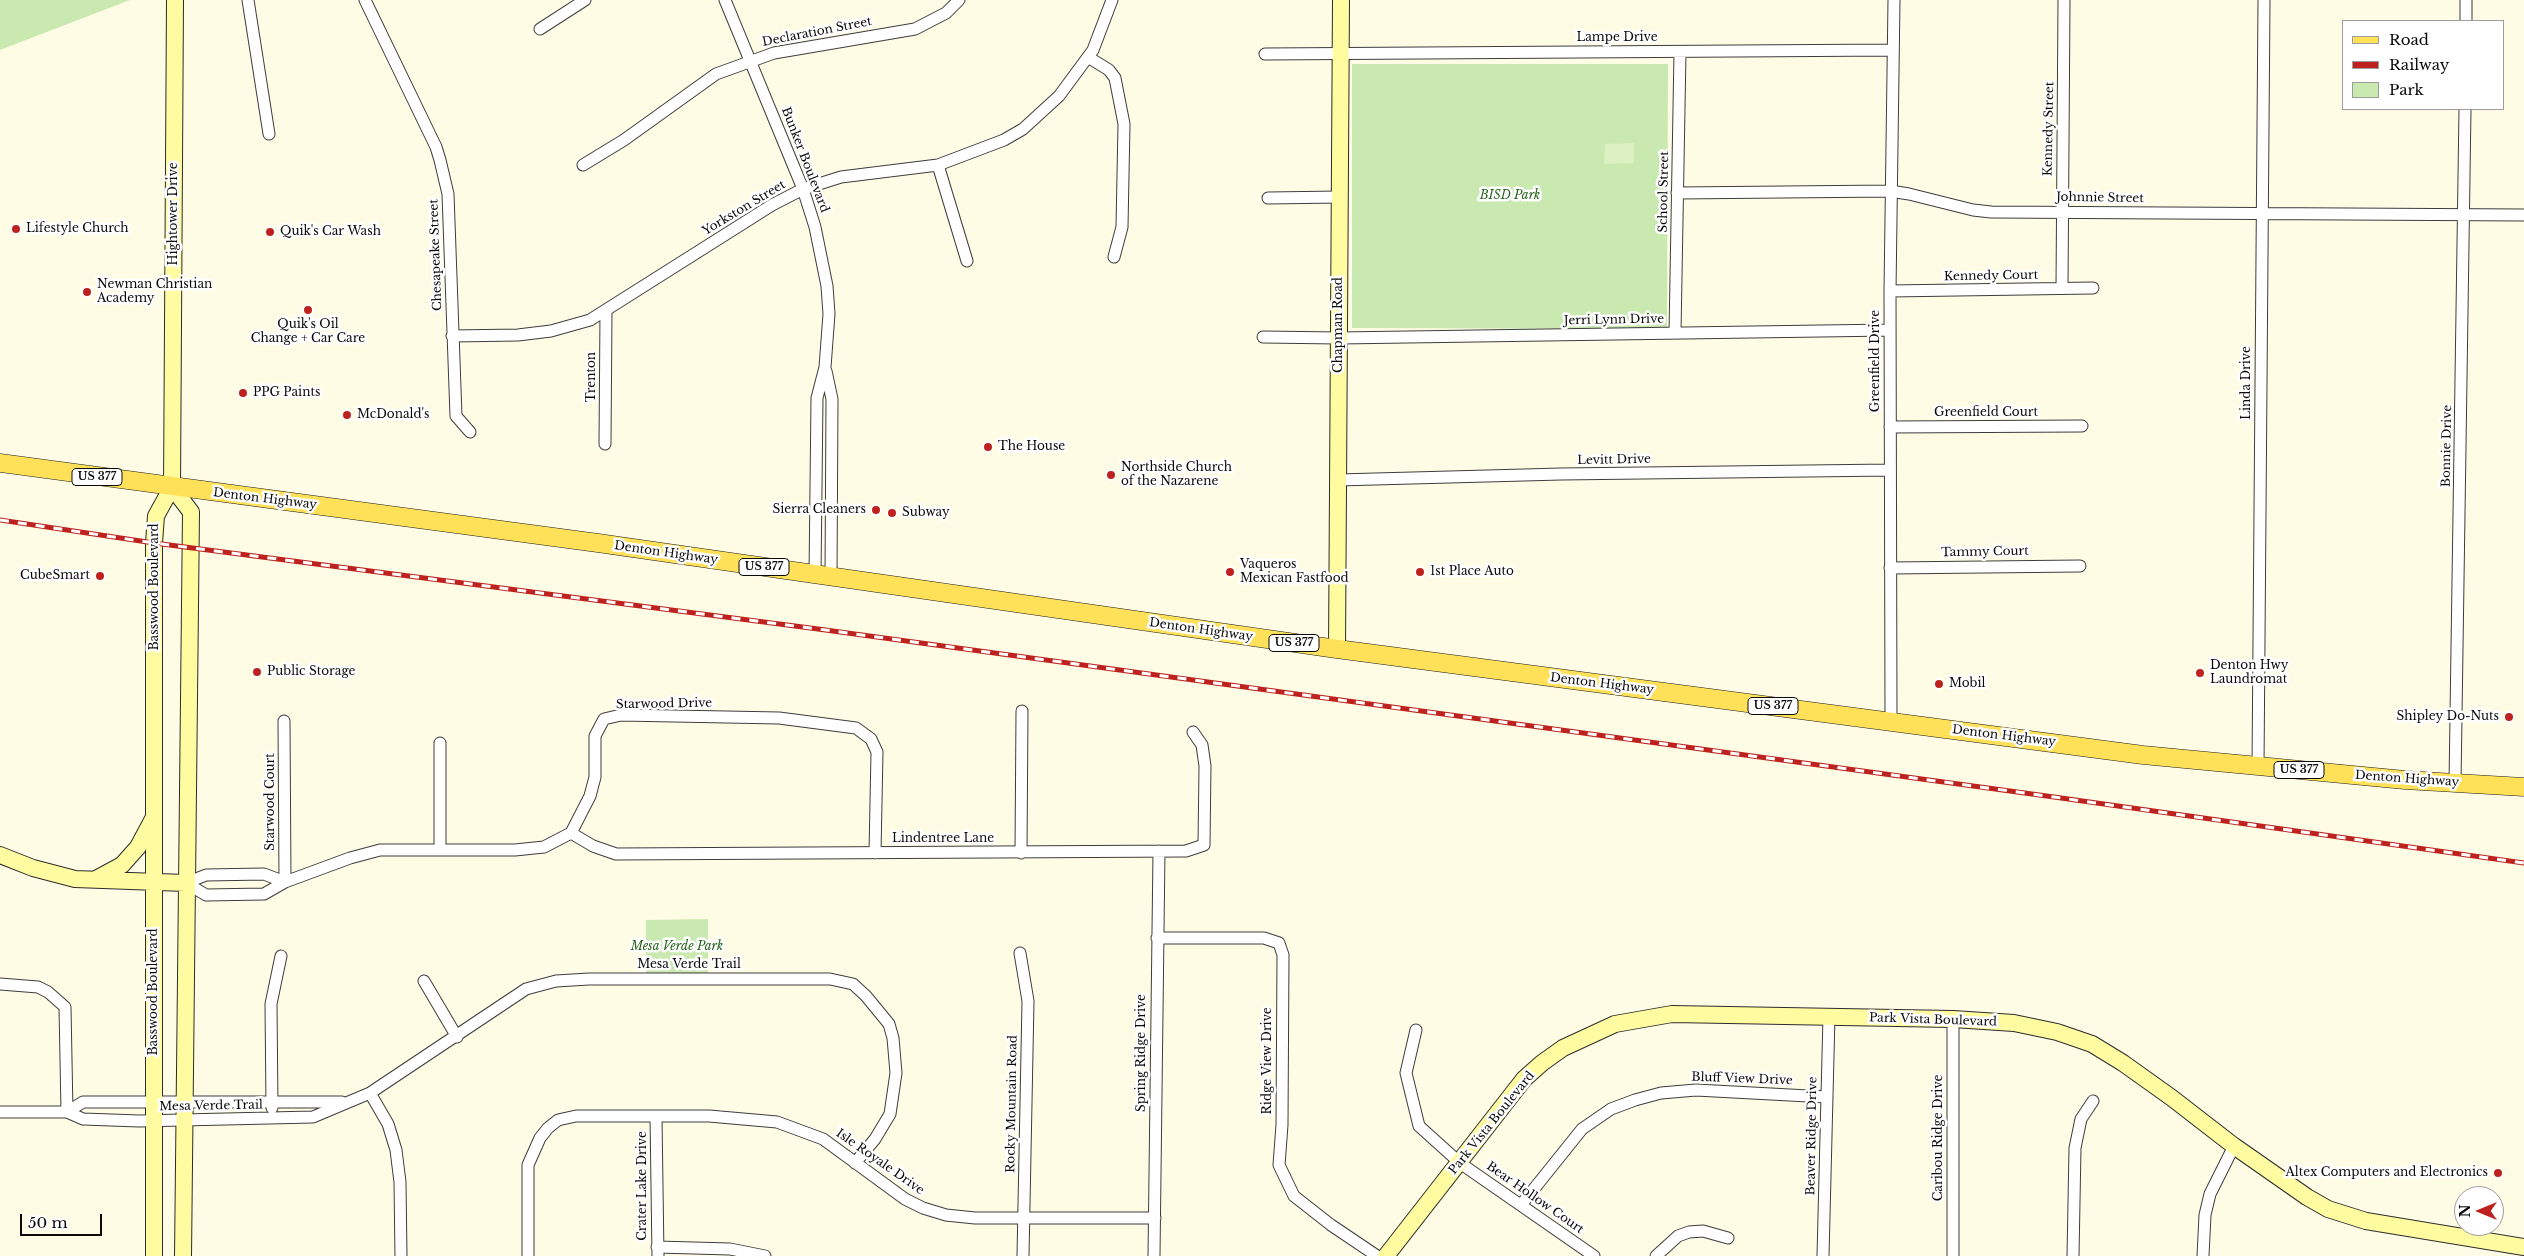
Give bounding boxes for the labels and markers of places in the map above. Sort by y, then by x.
place label: Lifestyle Church [26,222,128,236]
marker: Lifestyle Church [10,223,22,235]
place label: Quik's Car Wash [280,225,381,239]
marker: Quik's Car Wash [264,226,276,238]
place label: Newman Christian Academy [97,278,212,306]
marker: Newman Christian Academy [81,286,93,298]
marker: Quik's Oil Change + Car Care [302,304,314,316]
place label: Quik's Oil Change + Car Care [251,318,365,346]
place label: PPG Paints [253,386,320,400]
marker: PPG Paints [237,387,249,399]
place label: McDonald's [357,408,429,422]
marker: McDonald's [341,409,353,421]
place label: The House [998,440,1065,454]
marker: The House [982,441,994,453]
place label: Northside Church of the Nazarene [1121,461,1232,489]
marker: Northside Church of the Nazarene [1105,469,1117,481]
place label: Sierra Cleaners [772,503,866,517]
marker: Sierra Cleaners [870,504,882,516]
place label: Subway [902,506,950,520]
marker: Subway [886,507,898,519]
place label: Vaqueros Mexican Fastfood [1240,558,1349,586]
place label: 1st Place Auto [1430,565,1514,579]
marker: Vaqueros Mexican Fastfood [1224,566,1236,578]
marker: 1st Place Auto [1414,566,1426,578]
place label: CubeSmart [20,569,90,583]
marker: CubeSmart [94,570,106,582]
place label: Denton Hwy Laundromat [2210,659,2289,687]
place label: Public Storage [267,665,355,679]
marker: Public Storage [251,666,263,678]
marker: Denton Hwy Laundromat [2194,667,2206,679]
place label: Mobil [1949,677,1985,691]
marker: Mobil [1933,678,1945,690]
place label: Shipley Do-Nuts [2397,710,2499,724]
marker: Shipley Do-Nuts [2503,711,2515,723]
place label: Altex Computers and Electronics [2286,1166,2488,1180]
marker: Altex Computers and Electronics [2492,1167,2504,1179]

